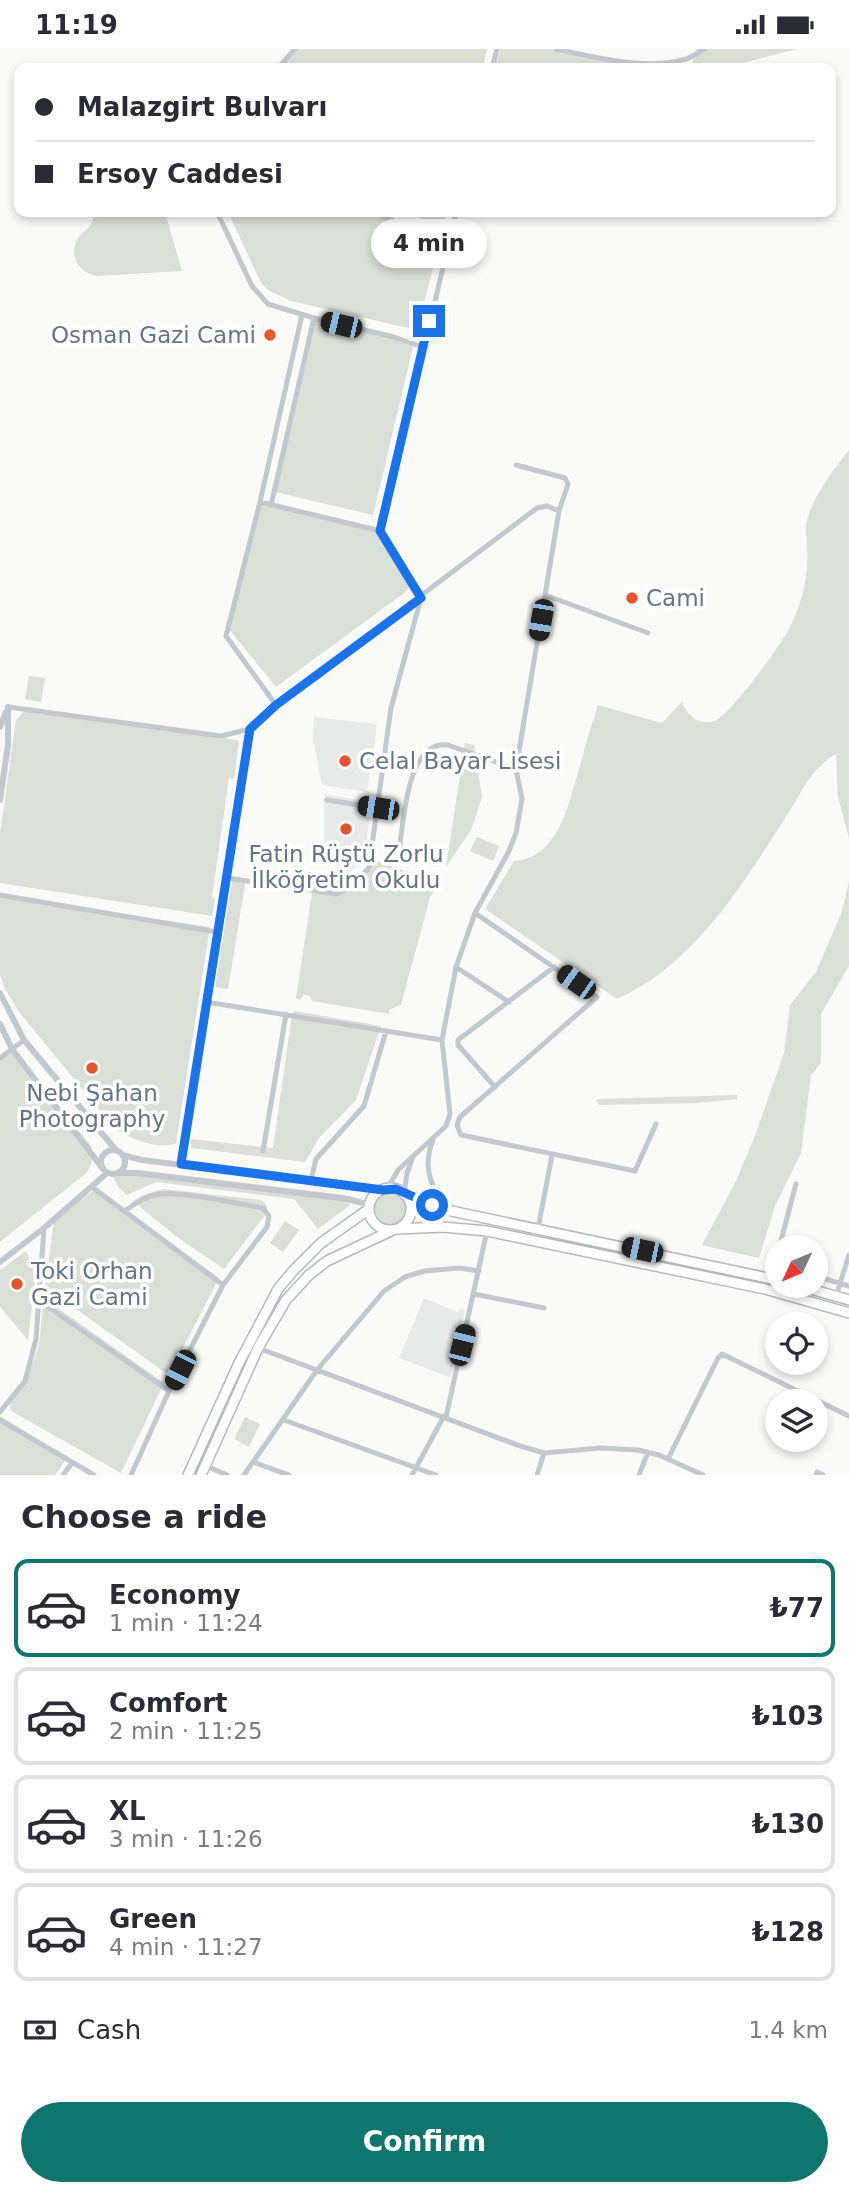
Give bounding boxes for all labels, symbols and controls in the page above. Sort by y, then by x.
text: 11:19 [35,10,118,40]
text: Malazgirt Bulvarı [77,92,327,122]
text: Ersoy Caddesi [77,159,283,189]
callout: 4 min [371,219,487,268]
text: 4 min [393,230,465,256]
route end [413,305,445,337]
car [319,310,364,340]
place label: Osman Gazi Cami [51,322,256,348]
marker: Osman Gazi Cami [262,327,278,343]
place label: Cami [646,585,705,611]
marker: Cami [624,590,640,606]
car [528,597,555,643]
place label: Celal Bayar Lisesi [359,748,561,774]
marker: Celal Bayar Lisesi [337,753,353,769]
car [356,794,401,822]
marker: Fatin Rüştü Zorlu İlköğretim Okulu [338,821,354,837]
place label: Fatin Rüştü Zorlu İlköğretim Okulu [248,841,444,893]
car [553,961,600,1003]
marker: Nebi Şahan Photography [84,1060,100,1076]
place label: Nebi Şahan Photography [19,1080,165,1132]
route start [416,1189,448,1221]
car [620,1235,665,1265]
north arrow [765,1235,828,1299]
map controls [765,1235,828,1452]
place label: Toki Orhan Gazi Cami [30,1258,153,1310]
marker: Toki Orhan Gazi Cami [9,1276,25,1292]
button: locate [765,1312,828,1375]
car [447,1322,478,1368]
car [162,1347,199,1393]
button: layers [765,1389,828,1452]
text: Choose a ride [21,1498,267,1536]
icon: car [25,1577,88,1640]
text: Economy [109,1580,240,1610]
text: ₺77 [770,1593,824,1623]
text: 1 min · 11:24 [109,1610,263,1636]
icon: car [25,1685,88,1748]
text: Comfort [109,1688,227,1718]
text: ₺103 [752,1701,824,1731]
text: 2 min · 11:25 [109,1718,263,1744]
icon: car [25,1793,88,1856]
text: XL [109,1796,146,1826]
text: ₺130 [752,1809,824,1839]
text: 3 min · 11:26 [109,1826,263,1852]
icon: car [25,1901,88,1964]
text: Green [109,1904,197,1934]
text: ₺128 [752,1917,824,1947]
text: 4 min · 11:27 [109,1934,263,1960]
icon: cash [21,2011,59,2049]
text: Cash [77,2015,141,2045]
text: 1.4 km [748,2017,828,2043]
button: Confirm [21,2102,828,2182]

